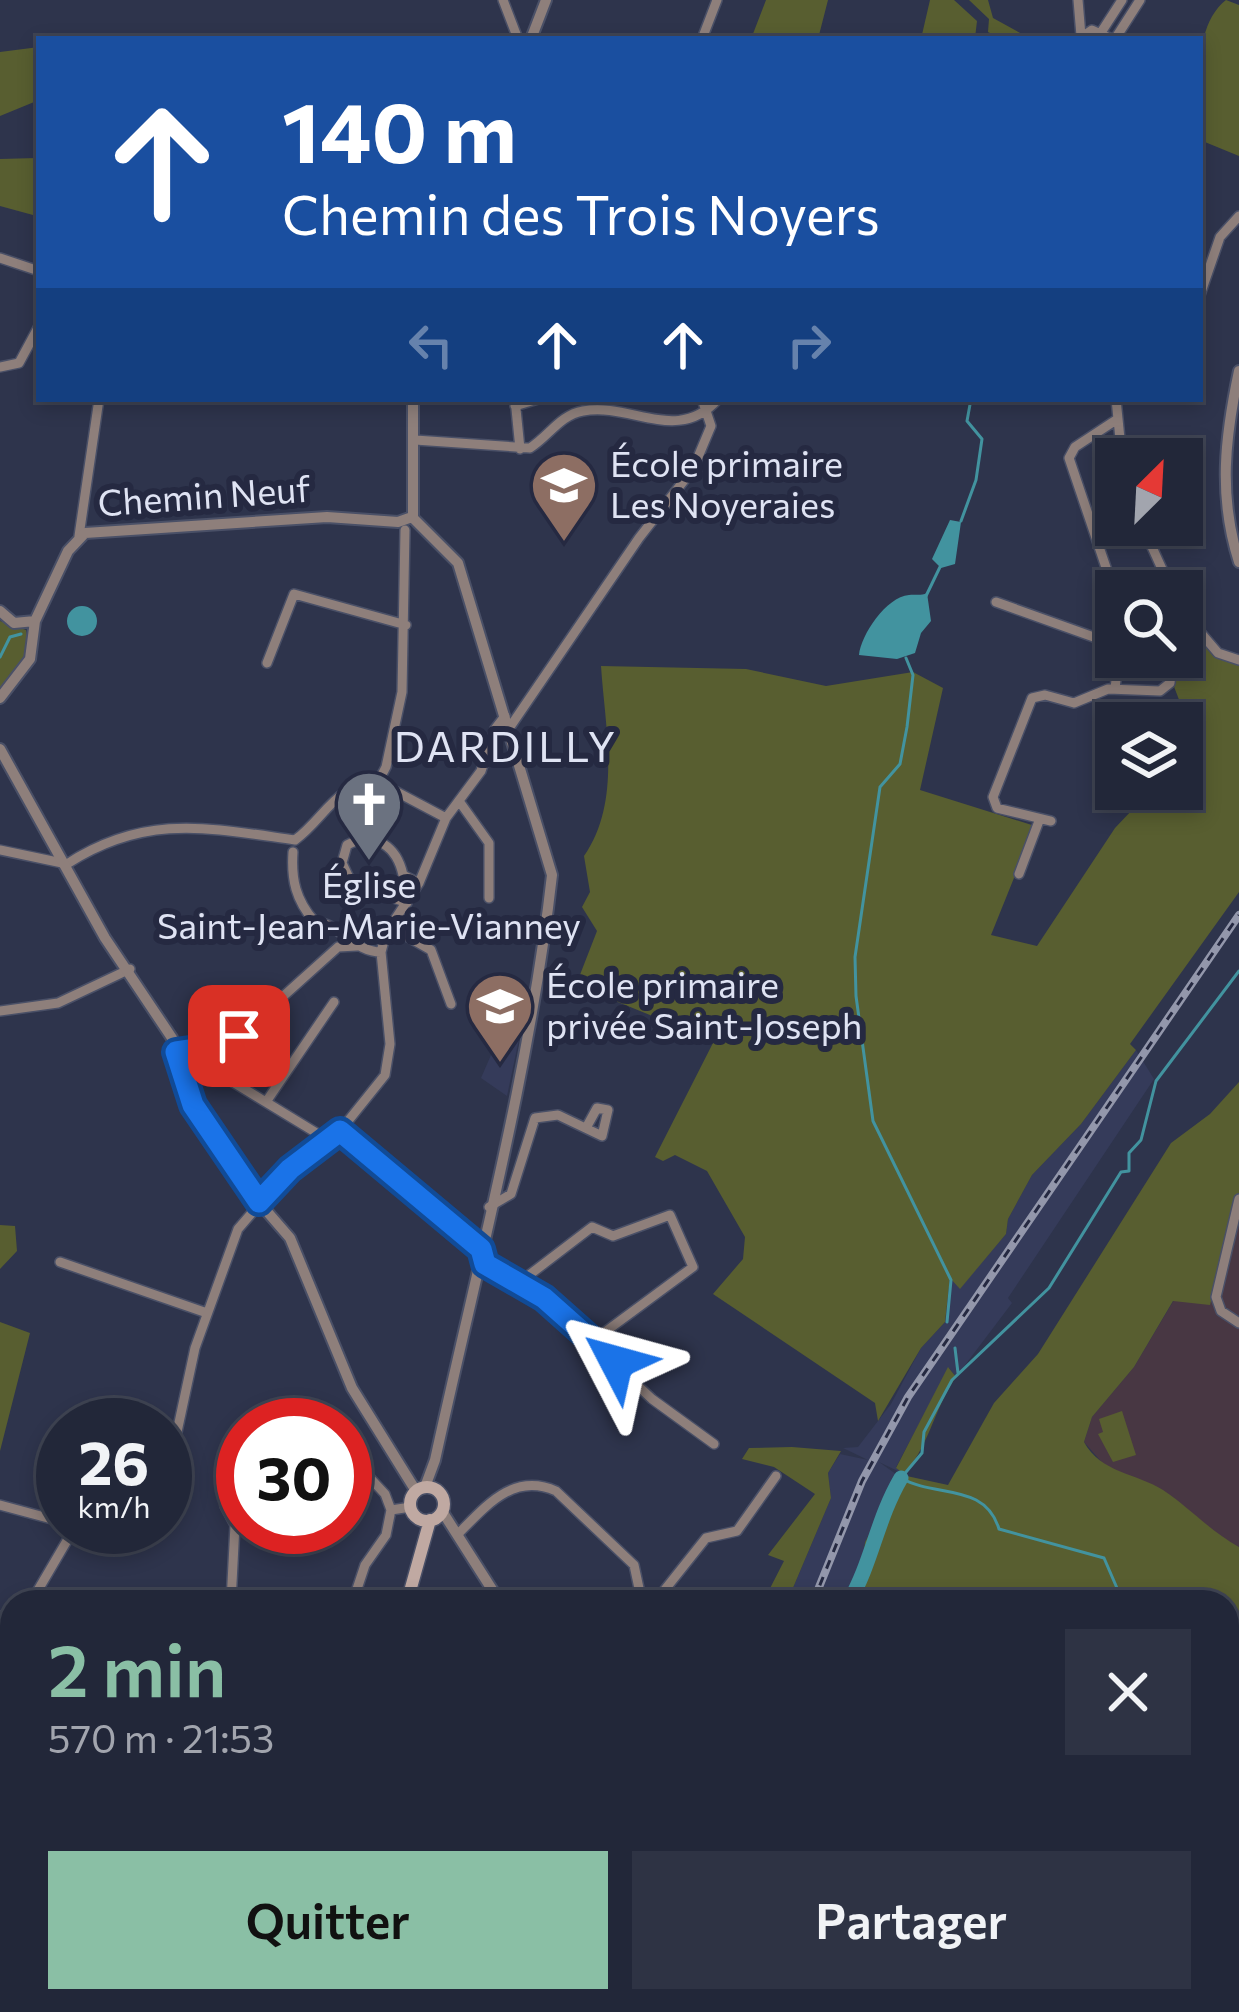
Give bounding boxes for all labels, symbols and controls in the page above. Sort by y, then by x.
text: 140 m [282,78,517,180]
icon: ahead [84,84,240,240]
text: Chemin des Trois Noyers [282,180,880,246]
icon: left [398,312,464,378]
icon: ahead [524,312,590,378]
icon: ahead [650,312,716,378]
icon: right [776,312,842,378]
north arrow [1095,438,1203,546]
map controls [1095,438,1203,810]
place label: École primaire Les Noyeraies [610,440,843,525]
school or university icon: École primaire Les Noyeraies [529,450,599,544]
street label: Chemin Neuf [96,465,312,523]
button: search [1095,570,1203,678]
button: layers [1095,702,1203,810]
district label: DARDILLY [394,719,618,771]
church icon: Église Saint-Jean-Marie-Vianney [334,769,404,863]
place label: Église Saint-Jean-Marie-Vianney [157,861,581,946]
place label: École primaire privée Saint-Joseph [546,961,862,1046]
school or university icon: École primaire privée Saint-Joseph [465,971,535,1065]
pin [188,985,290,1087]
icon: arrive [206,1003,272,1069]
position arrow [553,1299,679,1425]
speed limit sign: 30 [216,1398,372,1554]
text: 26 [79,1424,149,1497]
text: km/h [78,1487,150,1524]
text: 2 min [48,1624,226,1712]
button: close [1065,1629,1191,1755]
text: 570 m · 21:53 [48,1713,274,1761]
button: Quitter [48,1851,608,1989]
button: Partager [632,1851,1191,1989]

